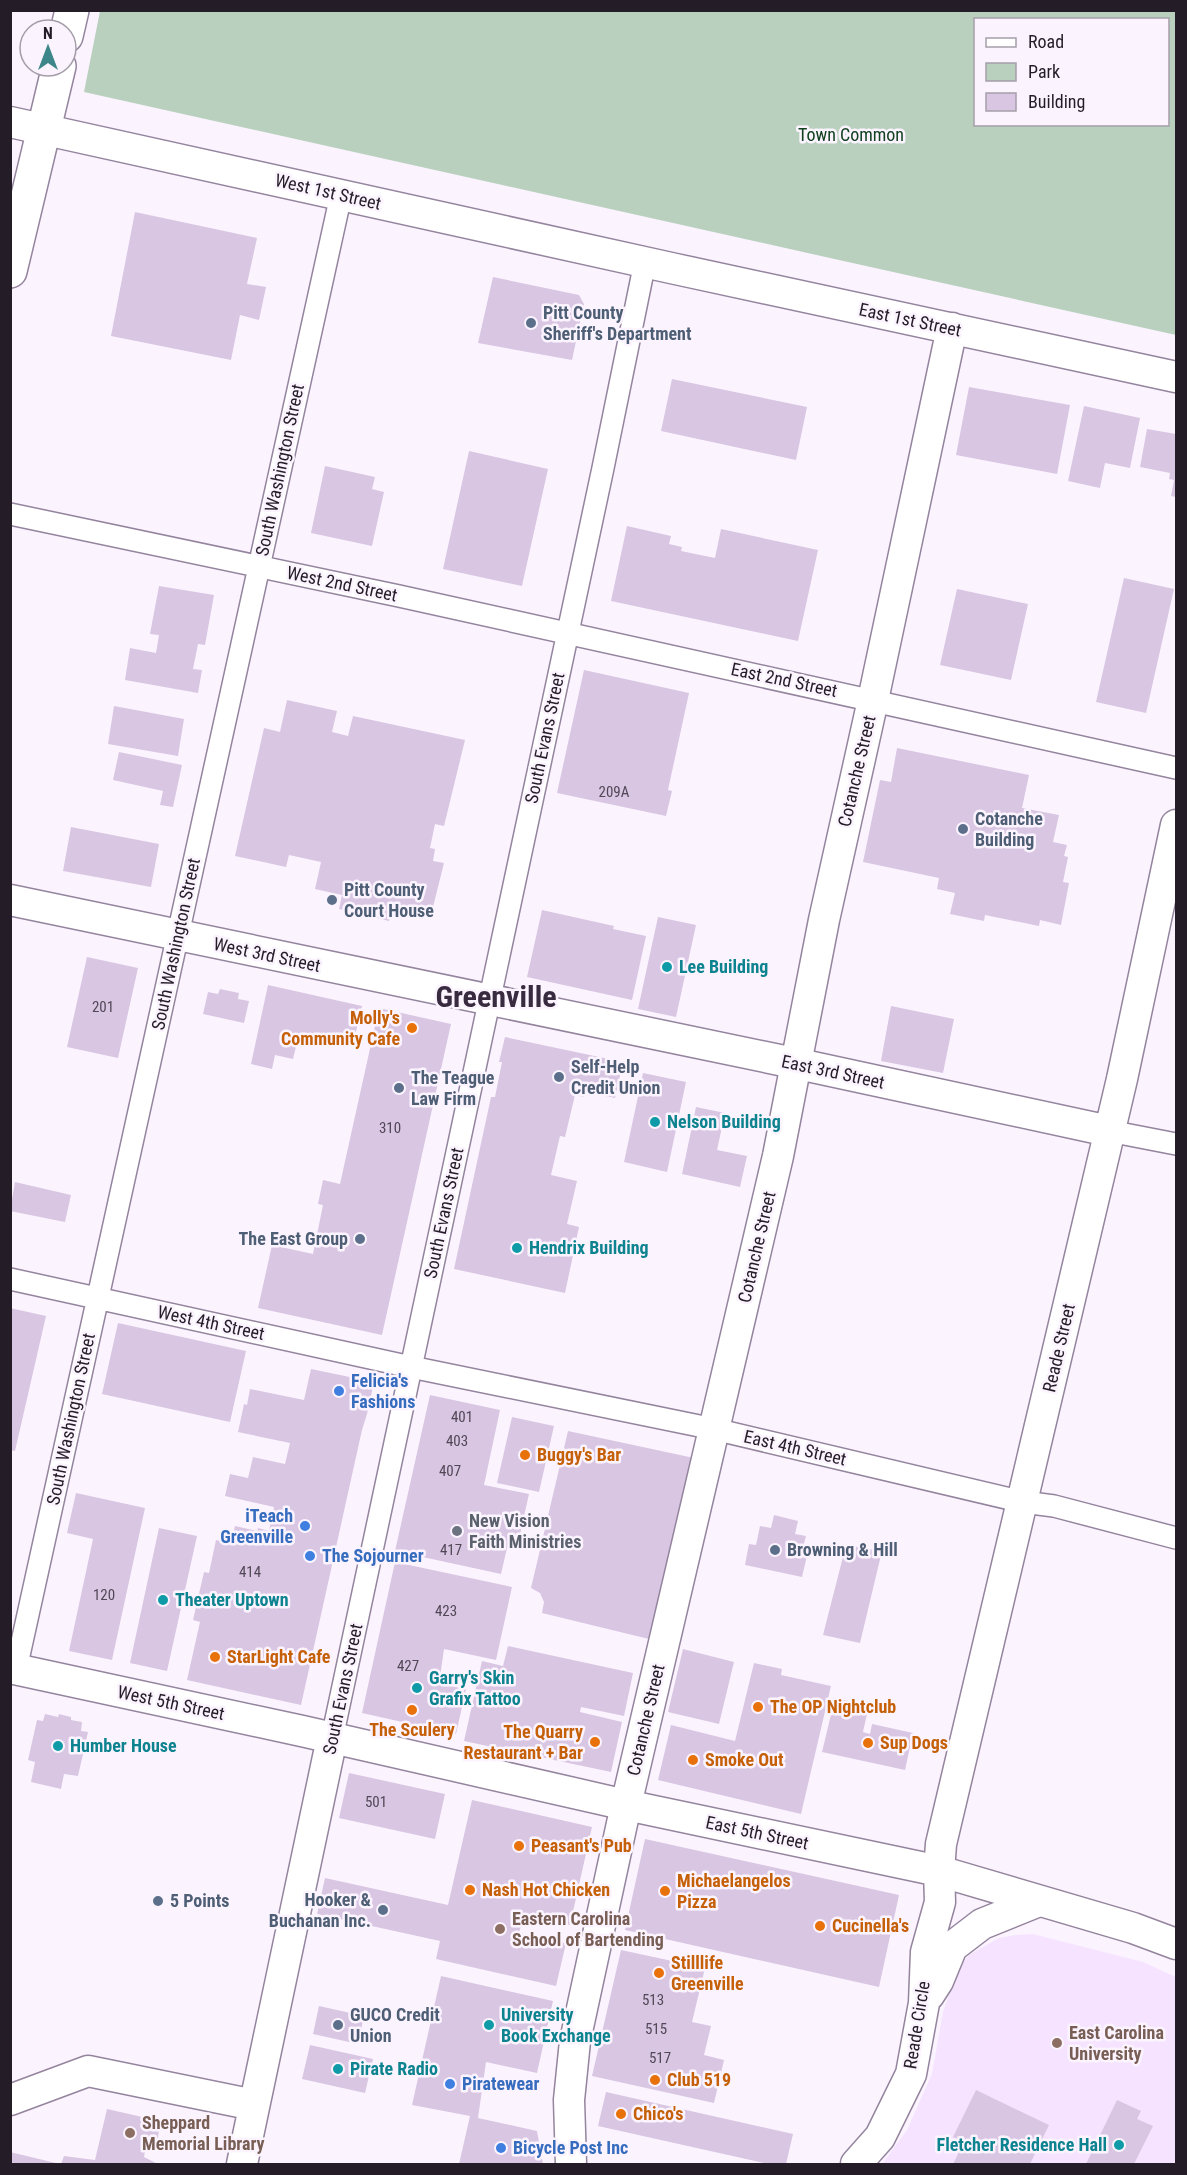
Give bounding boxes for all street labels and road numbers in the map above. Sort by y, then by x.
street label: West 1st Street [273,169,383,214]
street label: East 1st Street [857,298,963,341]
street label: South Washington Street [251,382,308,558]
street label: West 2nd Street [285,562,399,605]
street label: East 2nd Street [729,658,839,701]
street label: South Evans Street [520,670,569,805]
street label: Cotanche Street [833,713,880,829]
street label: South Washington Street [147,856,204,1032]
street label: West 3rd Street [212,933,323,976]
street label: East 3rd Street [780,1050,886,1093]
street label: South Evans Street [419,1145,468,1280]
street label: Cotanche Street [733,1189,780,1305]
street label: West 4th Street [156,1301,266,1344]
street label: Reade Street [1038,1302,1079,1394]
street label: South Washington Street [42,1331,99,1507]
street label: East 4th Street [742,1426,848,1469]
street label: South Evans Street [318,1621,367,1756]
street label: Cotanche Street [622,1662,669,1778]
street label: West 5th Street [116,1681,226,1724]
street label: East 5th Street [704,1811,810,1854]
street label: Reade Circle [899,1979,934,2070]

